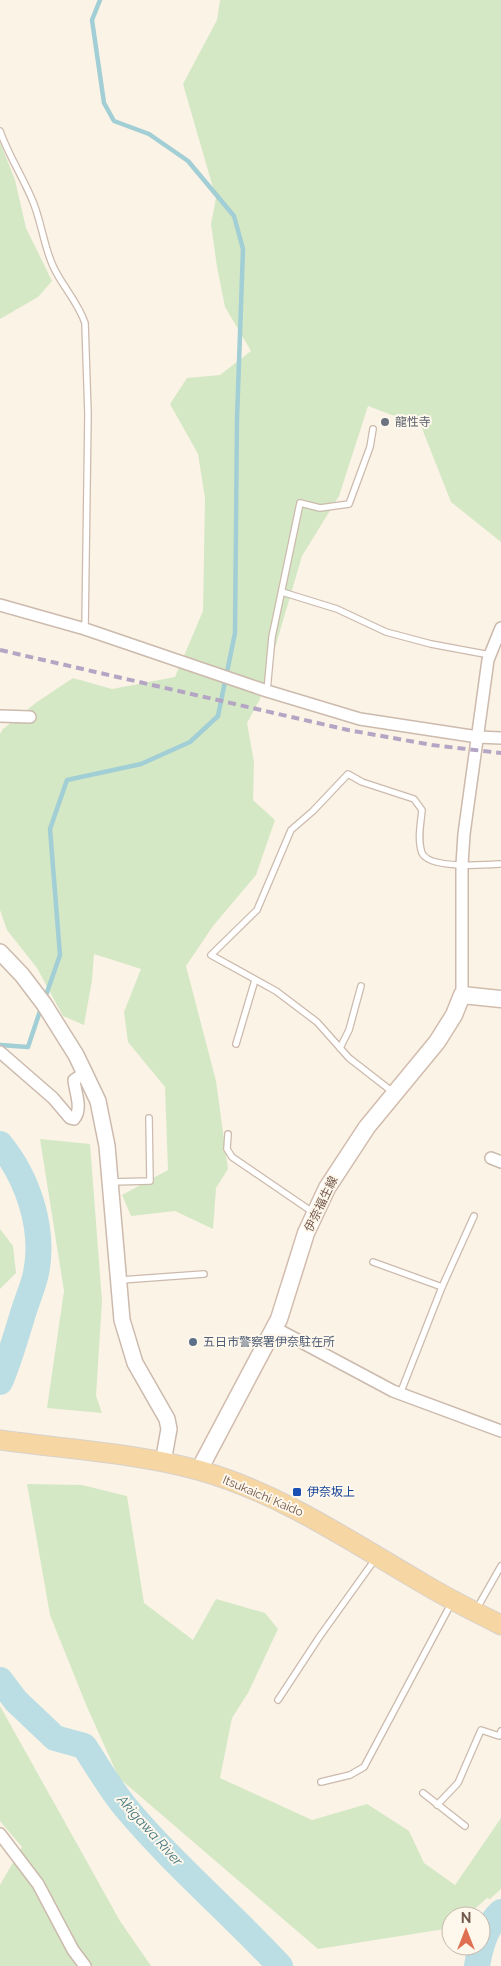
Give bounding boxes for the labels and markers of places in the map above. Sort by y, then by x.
place label: 龍性寺 [395,415,431,429]
marker: 龍性寺 [379,416,391,428]
place label: 五日市警察署伊奈駐在所 [203,1335,335,1349]
marker: 五日市警察署伊奈駐在所 [187,1336,199,1348]
place label: 伊奈坂上 [307,1485,355,1499]
marker: 伊奈坂上 [291,1486,303,1498]

